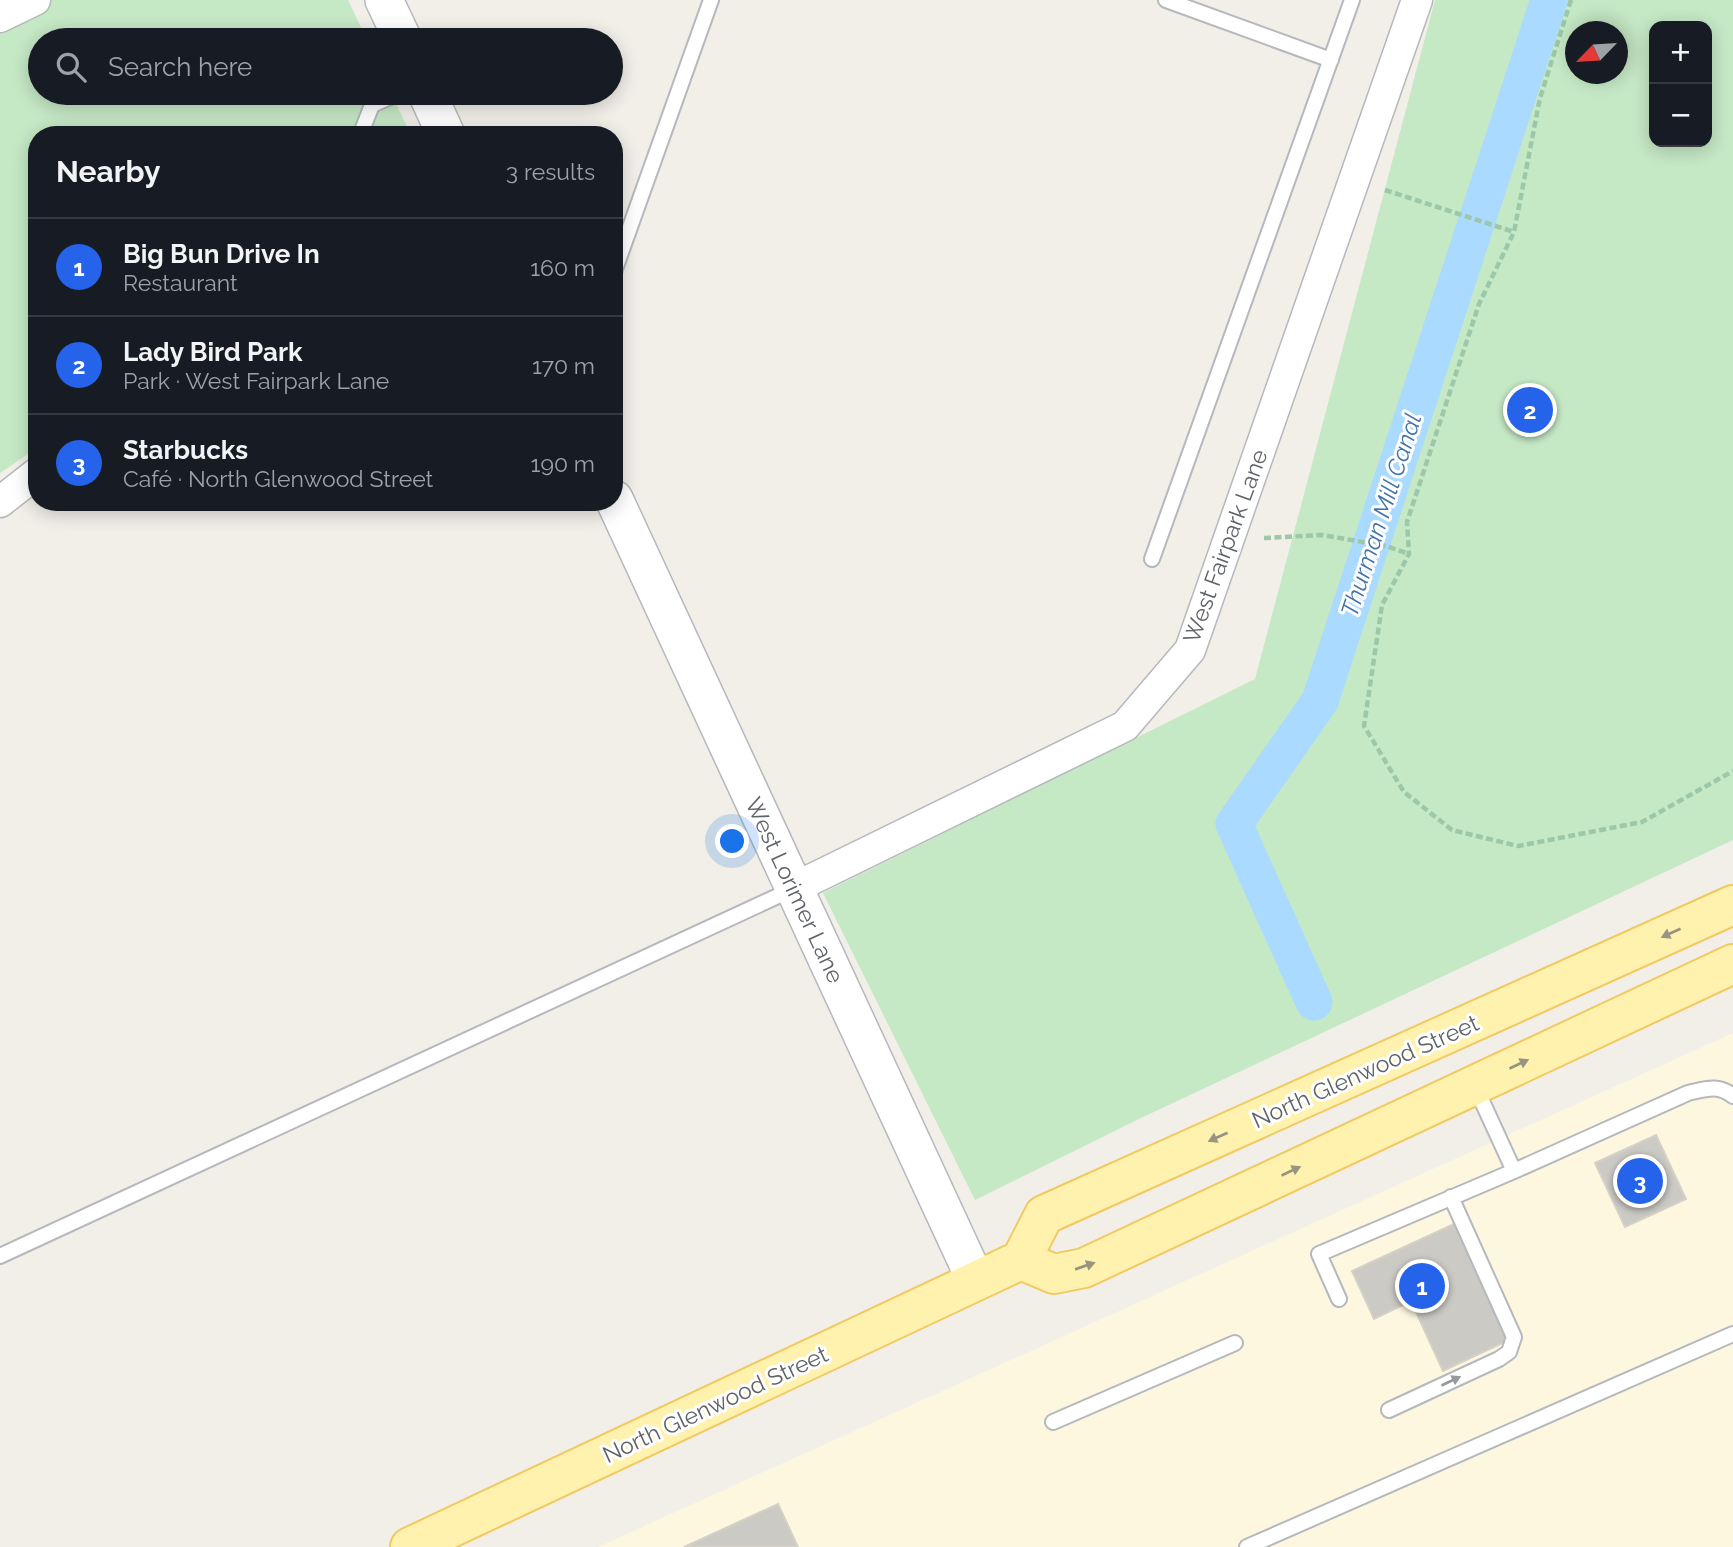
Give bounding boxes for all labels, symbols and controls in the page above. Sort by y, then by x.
north arrow [1565,21,1628,84]
map controls [1649,21,1712,147]
button: + [1649,21,1712,84]
search box [28,28,623,105]
icon: search [52,48,90,86]
text: Search here [108,52,252,82]
button: − [1649,84,1712,147]
text: Nearby [56,154,160,189]
text: 3 results [506,158,595,185]
text: Big Bun Drive In [123,239,320,269]
text: 1 [73,254,85,281]
text: 160 m [530,254,595,281]
text: Restaurant [123,269,238,296]
text: Lady Bird Park [123,337,302,367]
text: 2 [73,352,85,379]
text: 170 m [532,352,595,379]
text: Park · West Fairpark Lane [123,367,389,394]
pin: 2 [1507,384,1553,436]
water label: Thurman Mill Canal [1335,410,1427,620]
text: Starbucks [123,435,248,465]
street label: West Fairpark Lane [1177,445,1273,647]
text: 3 [73,450,85,477]
text: 190 m [531,450,595,477]
text: Café · North Glenwood Street [123,465,433,492]
street label: West Lorimer Lane [740,793,850,987]
your location [715,824,749,858]
one-way arrow [1661,927,1681,939]
street label: North Glenwood Street [1247,1009,1483,1133]
one-way arrow [1509,1058,1529,1069]
one-way arrow [1207,1132,1228,1143]
pin: 3 [1617,1155,1663,1207]
one-way arrow [1281,1165,1301,1177]
one-way arrow [1074,1260,1095,1271]
pin: 1 [1399,1260,1445,1312]
street label: North Glenwood Street [598,1340,832,1468]
one-way arrow [1441,1375,1461,1387]

